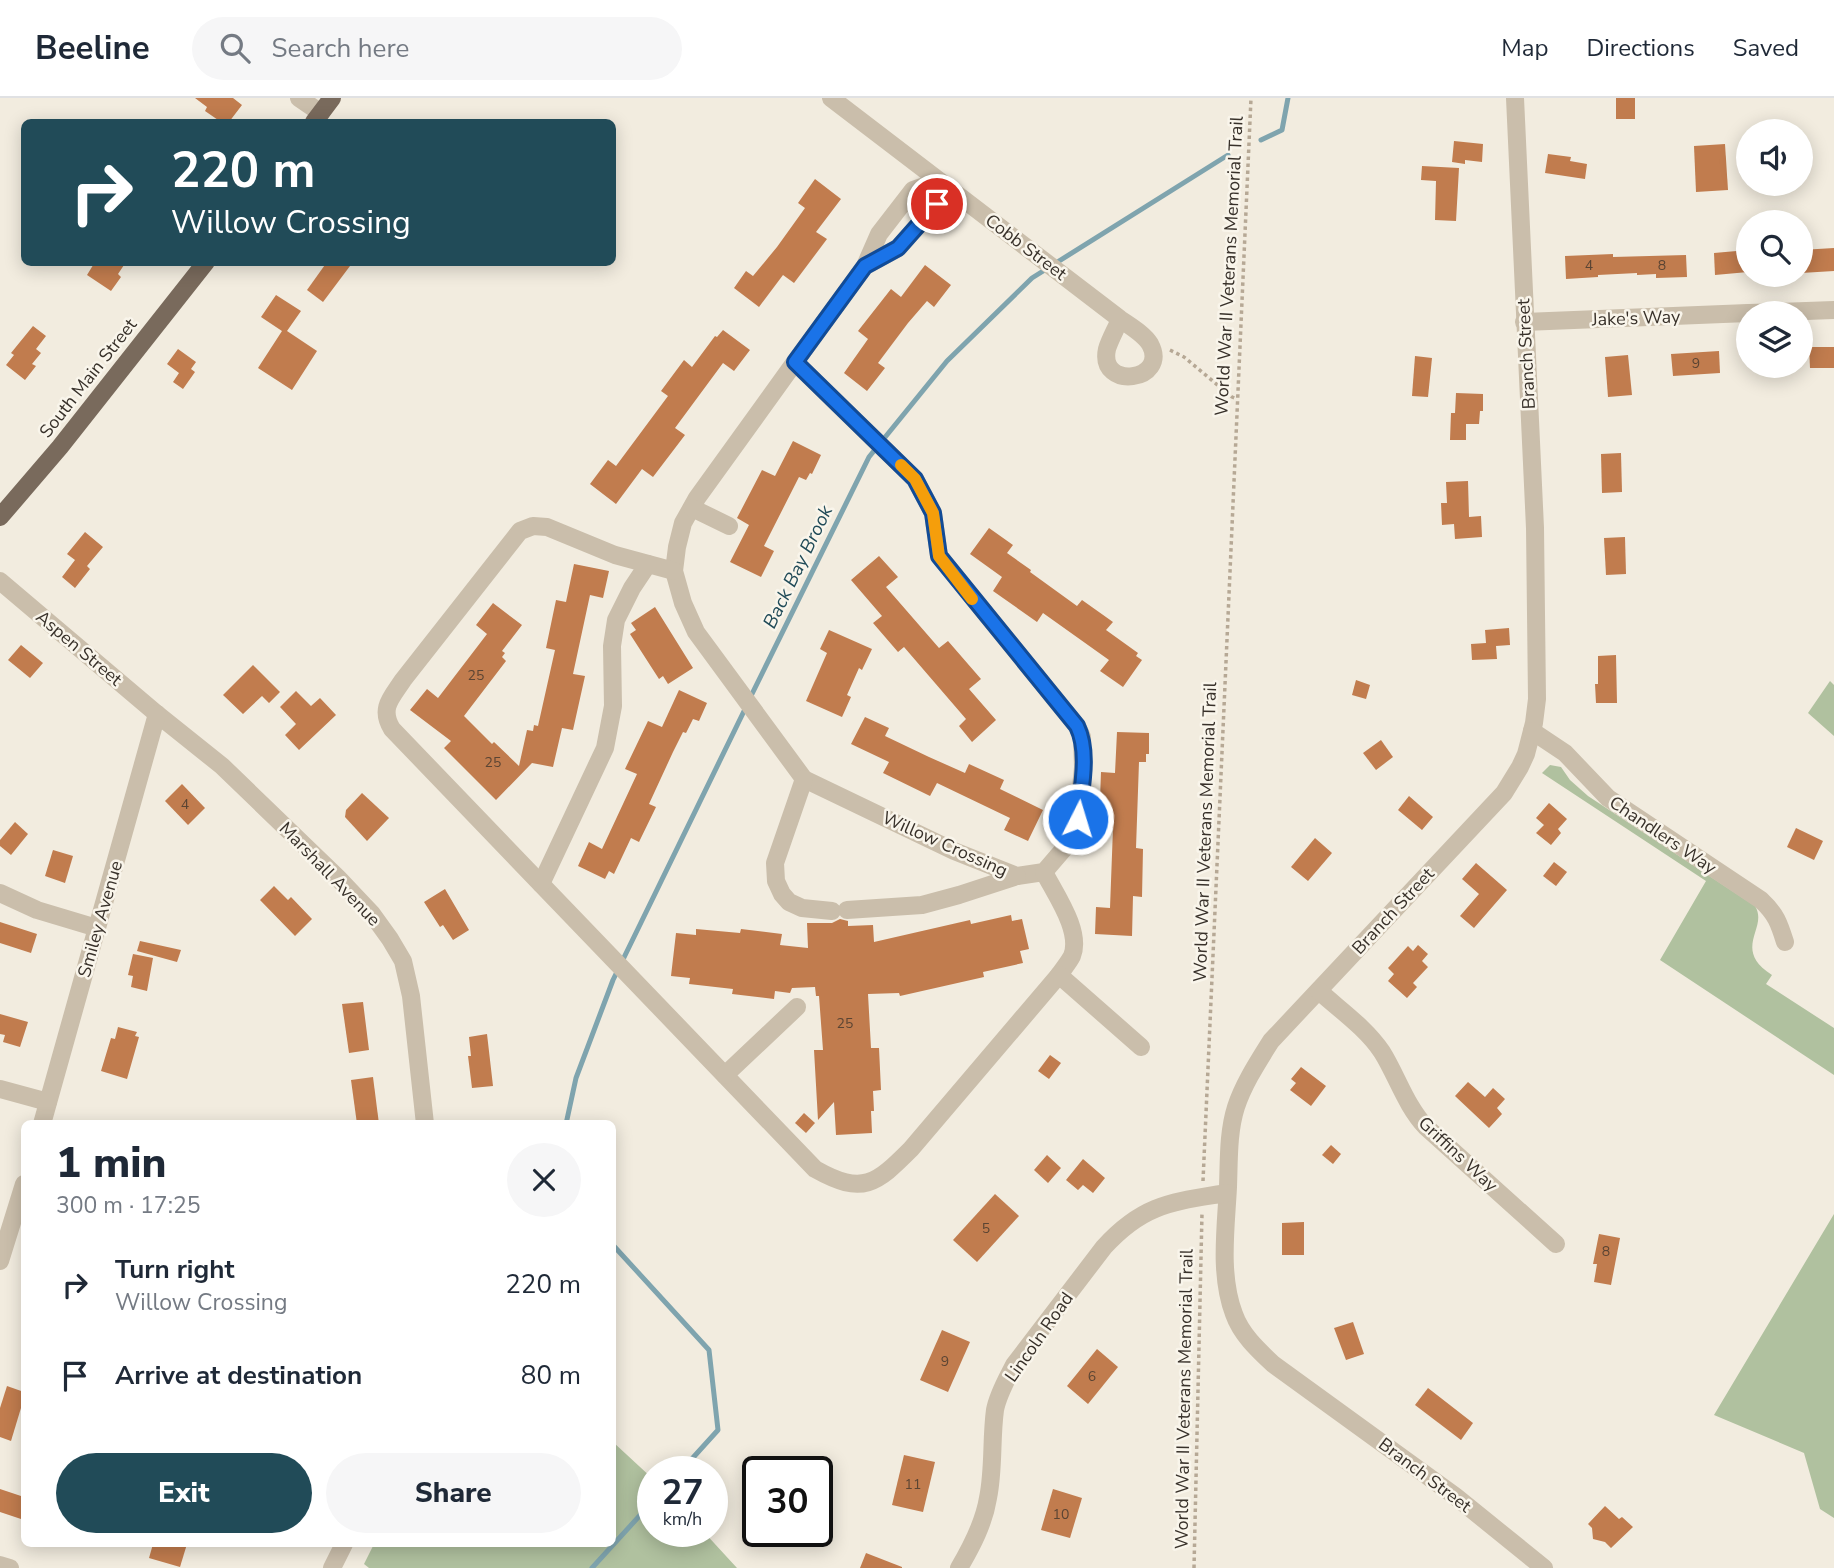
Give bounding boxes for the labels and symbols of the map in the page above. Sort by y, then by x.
street label: World War II Veterans Memorial Trail [1209,115,1249,417]
pin [907,174,967,234]
street label: Cobb Street [980,208,1072,286]
house number: 4 [1585,256,1593,275]
house number: 8 [1658,256,1666,275]
street label: Branch Street [1511,297,1541,410]
street label: Jake's Way [1590,304,1681,332]
street label: South Main Street [34,313,143,443]
house number: 9 [1692,354,1700,373]
water label: Back Bay Brook [757,501,839,633]
street label: Aspen Street [31,605,128,692]
house number: 25 [468,666,484,685]
street label: World War II Veterans Memorial Trail [1188,681,1222,982]
house number: 25 [485,753,501,772]
position arrow [1041,782,1115,856]
street label: Chandlers Way [1605,790,1722,880]
house number: 4 [181,795,189,814]
street label: Willow Crossing [878,806,1012,882]
street label: Marshall Avenue [274,817,386,931]
street label: Smiley Avenue [72,858,128,980]
street label: Branch Street [1347,862,1440,960]
house number: 25 [837,1014,853,1033]
street label: Griffins Way [1413,1111,1503,1198]
house number: 5 [982,1219,990,1238]
house number: 8 [1602,1242,1610,1261]
street label: World War II Veterans Memorial Trail [1169,1248,1199,1549]
street label: Lincoln Road [999,1287,1079,1387]
house number: 9 [941,1352,949,1371]
house number: 6 [1088,1367,1096,1386]
street label: Branch Street [1374,1432,1477,1518]
speed limit sign: 30 [742,1456,833,1547]
house number: 11 [905,1475,921,1494]
house number: 10 [1053,1505,1069,1524]

